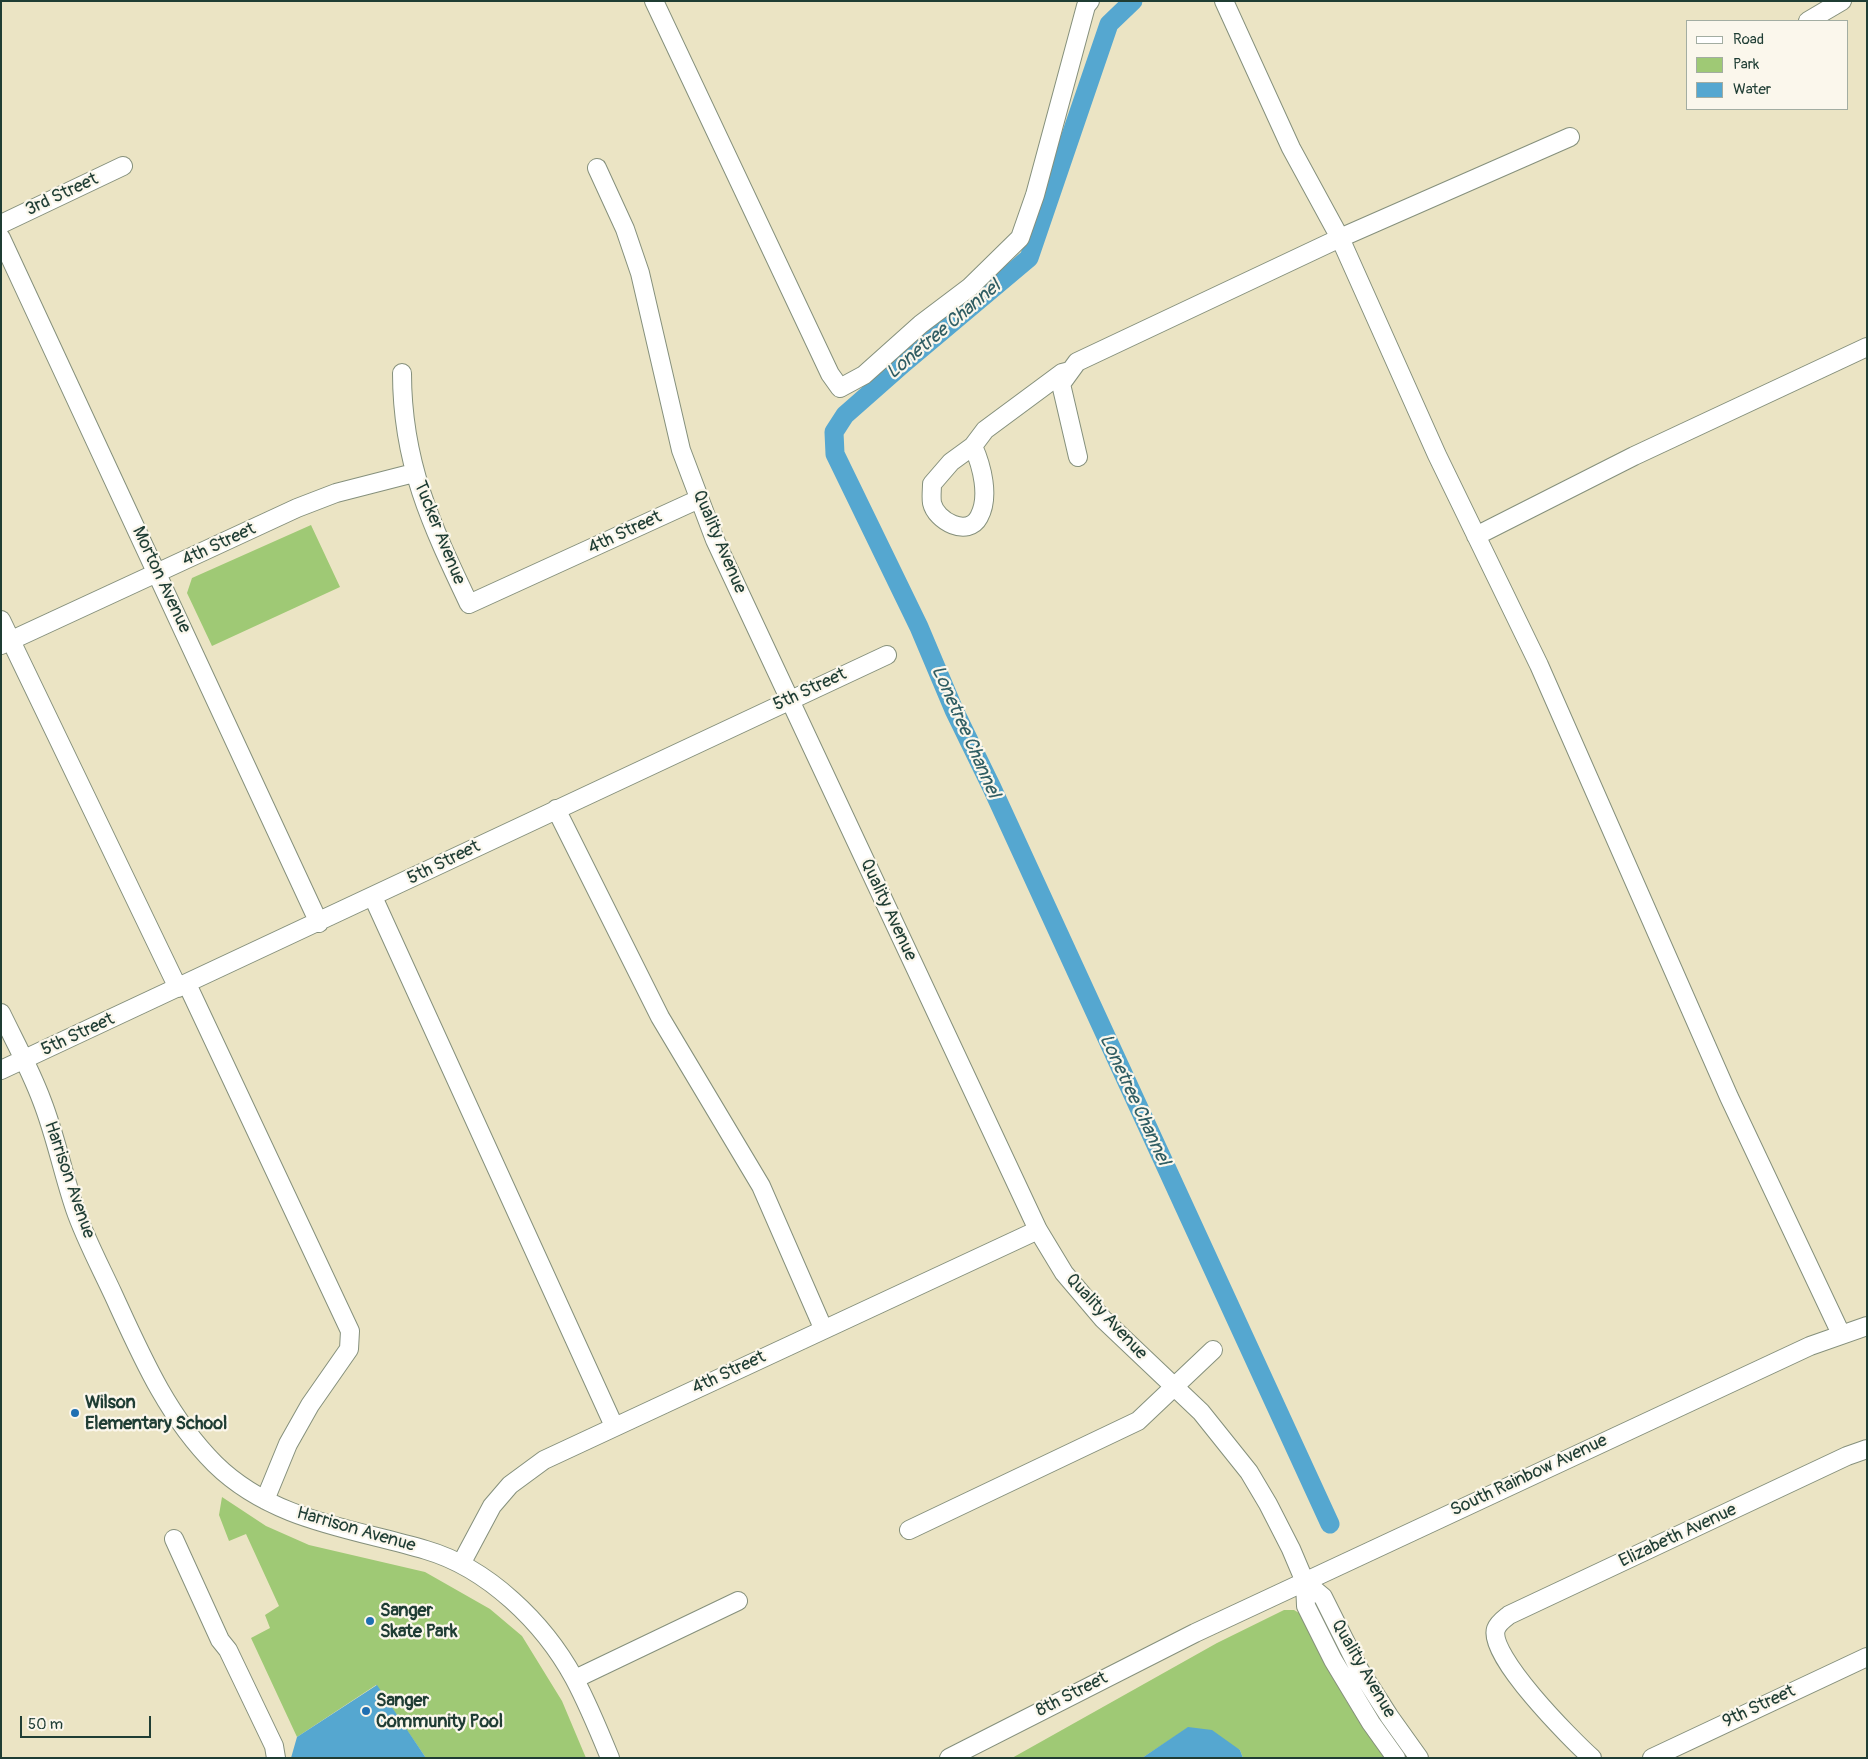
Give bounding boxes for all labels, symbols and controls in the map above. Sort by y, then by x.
legend [1686,20,1848,110]
text: Road [1733,30,1764,49]
text: Park [1733,55,1759,74]
text: Water [1733,80,1771,99]
street label: 3rd Street [22,169,102,221]
water label: Lonetree Channel [882,276,1006,384]
street label: Tucker Avenue [408,478,470,588]
street label: Quality Avenue [688,487,750,597]
street label: 4th Street [585,507,665,559]
street label: 4th Street [179,519,259,571]
street label: Morton Avenue [127,523,195,637]
water label: Lonetree Channel [926,662,1004,802]
street label: 5th Street [770,664,850,716]
street label: 5th Street [404,836,484,890]
street label: Quality Avenue [855,856,921,964]
street label: 5th Street [38,1009,118,1061]
water label: Lonetree Channel [1094,1031,1174,1169]
street label: Harrison Avenue [39,1118,99,1242]
street label: Quality Avenue [1061,1269,1151,1365]
street label: 4th Street [689,1347,769,1399]
place label: Wilson Elementary School [85,1392,227,1435]
marker: Wilson Elementary School [69,1407,81,1419]
street label: South Rainbow Avenue [1447,1430,1611,1522]
street label: Elizabeth Avenue [1616,1499,1740,1573]
street label: Harrison Avenue [294,1503,418,1557]
place label: Sanger Skate Park [380,1600,457,1642]
marker: Sanger Skate Park [364,1615,376,1627]
street label: Quality Avenue [1326,1616,1400,1722]
street label: 8th Street [1033,1668,1111,1722]
street label: 9th Street [1719,1681,1799,1733]
place label: Sanger Community Pool [376,1690,503,1732]
marker: Sanger Community Pool [360,1705,372,1717]
scale bar [22,1706,154,1738]
text: 50 m [28,1715,63,1734]

